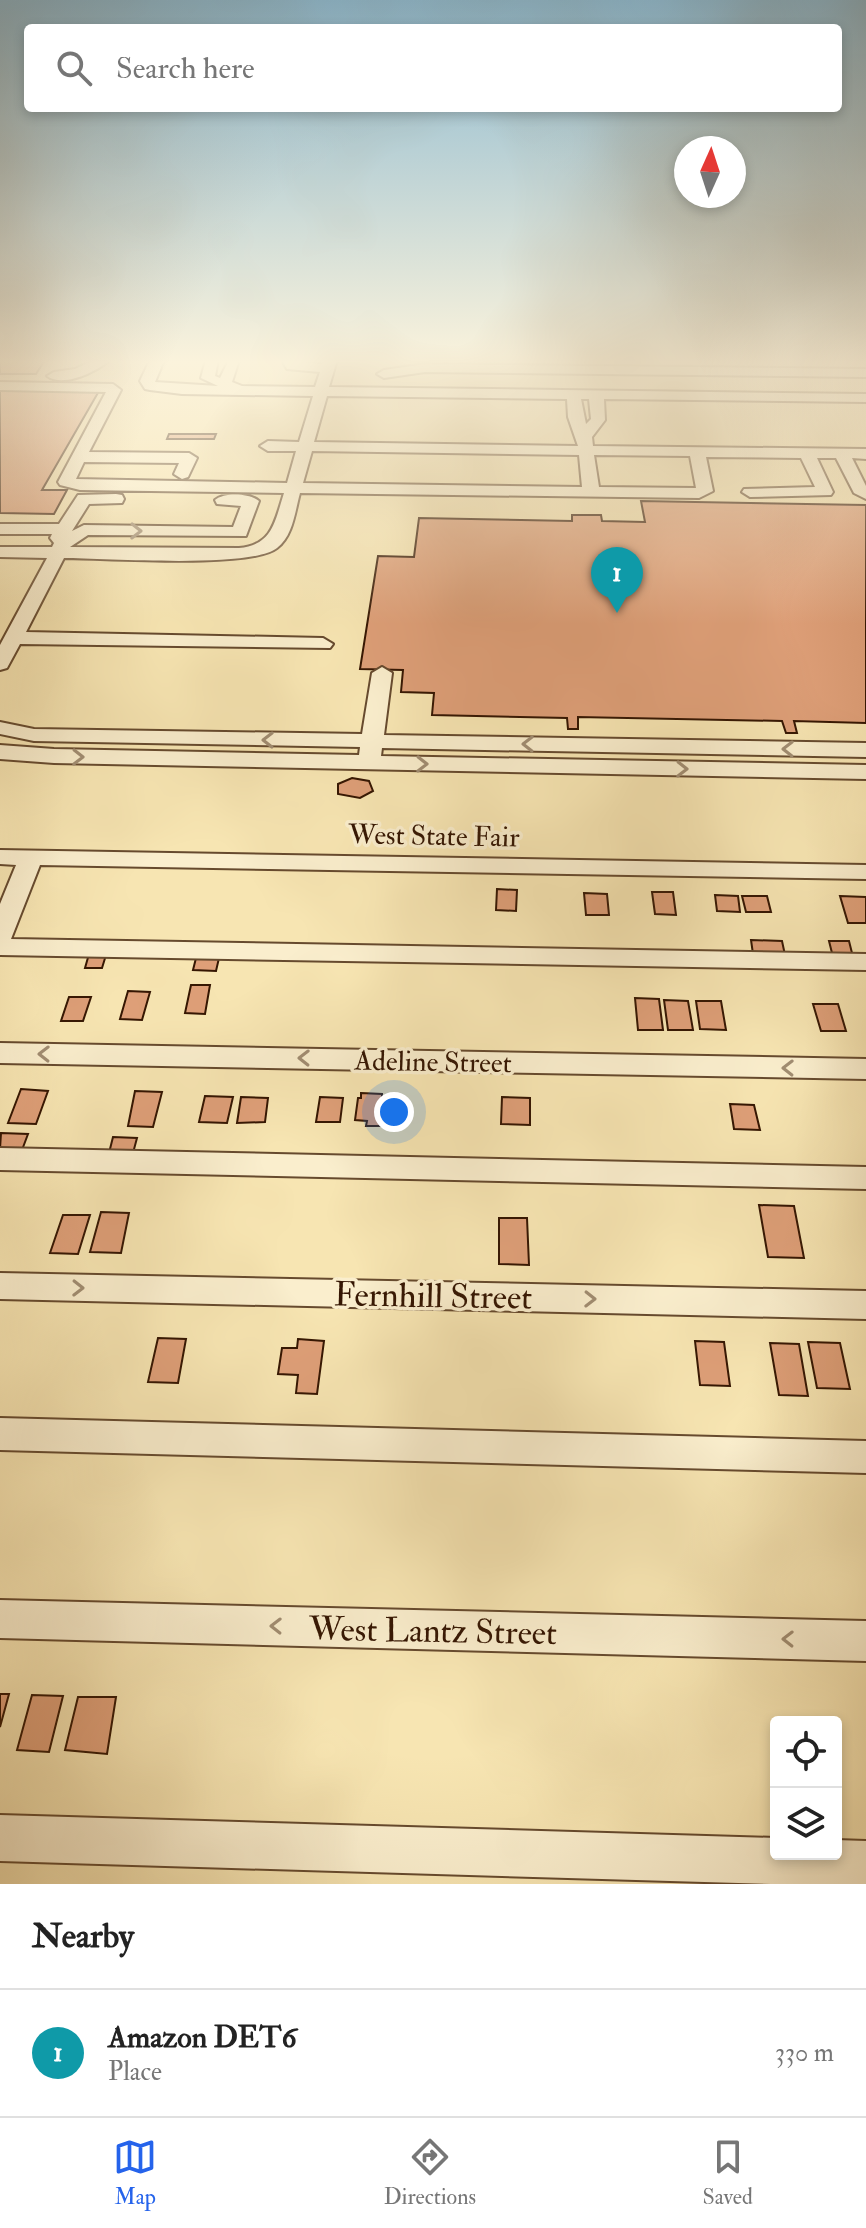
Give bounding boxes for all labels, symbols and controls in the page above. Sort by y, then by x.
search box [24,24,842,112]
icon: search [52,46,96,90]
text: Search here [116,50,255,87]
north arrow [674,136,746,208]
one-way arrow [130,522,143,540]
pin: 1 [591,547,643,613]
one-way arrow [261,731,274,748]
one-way arrow [521,736,534,753]
one-way arrow [781,740,794,757]
one-way arrow [72,748,85,766]
one-way arrow [416,755,429,772]
one-way arrow [676,760,689,777]
street label: West State Fair [347,817,520,856]
street label: Adeline Street [353,1044,512,1081]
one-way arrow [37,1045,50,1062]
one-way arrow [297,1050,310,1067]
one-way arrow [781,1059,794,1076]
your location [374,1092,414,1132]
street label: Fernhill Street [333,1273,532,1320]
one-way arrow [72,1279,85,1296]
one-way arrow [584,1290,597,1308]
street label: West Lantz Street [308,1608,557,1655]
one-way arrow [269,1617,282,1635]
one-way arrow [781,1631,794,1648]
map controls [770,1716,842,1860]
button: locate [770,1716,842,1788]
button: layers [770,1788,842,1860]
text: Nearby [32,1915,134,1958]
text: Amazon DET6 [108,2019,297,2056]
text: 1 [53,2037,63,2069]
text: 330 m [775,2037,834,2069]
text: Place [108,2056,162,2088]
tab: Map [113,2135,157,2211]
tab: Directions [384,2135,476,2211]
tab: Saved [703,2135,753,2211]

